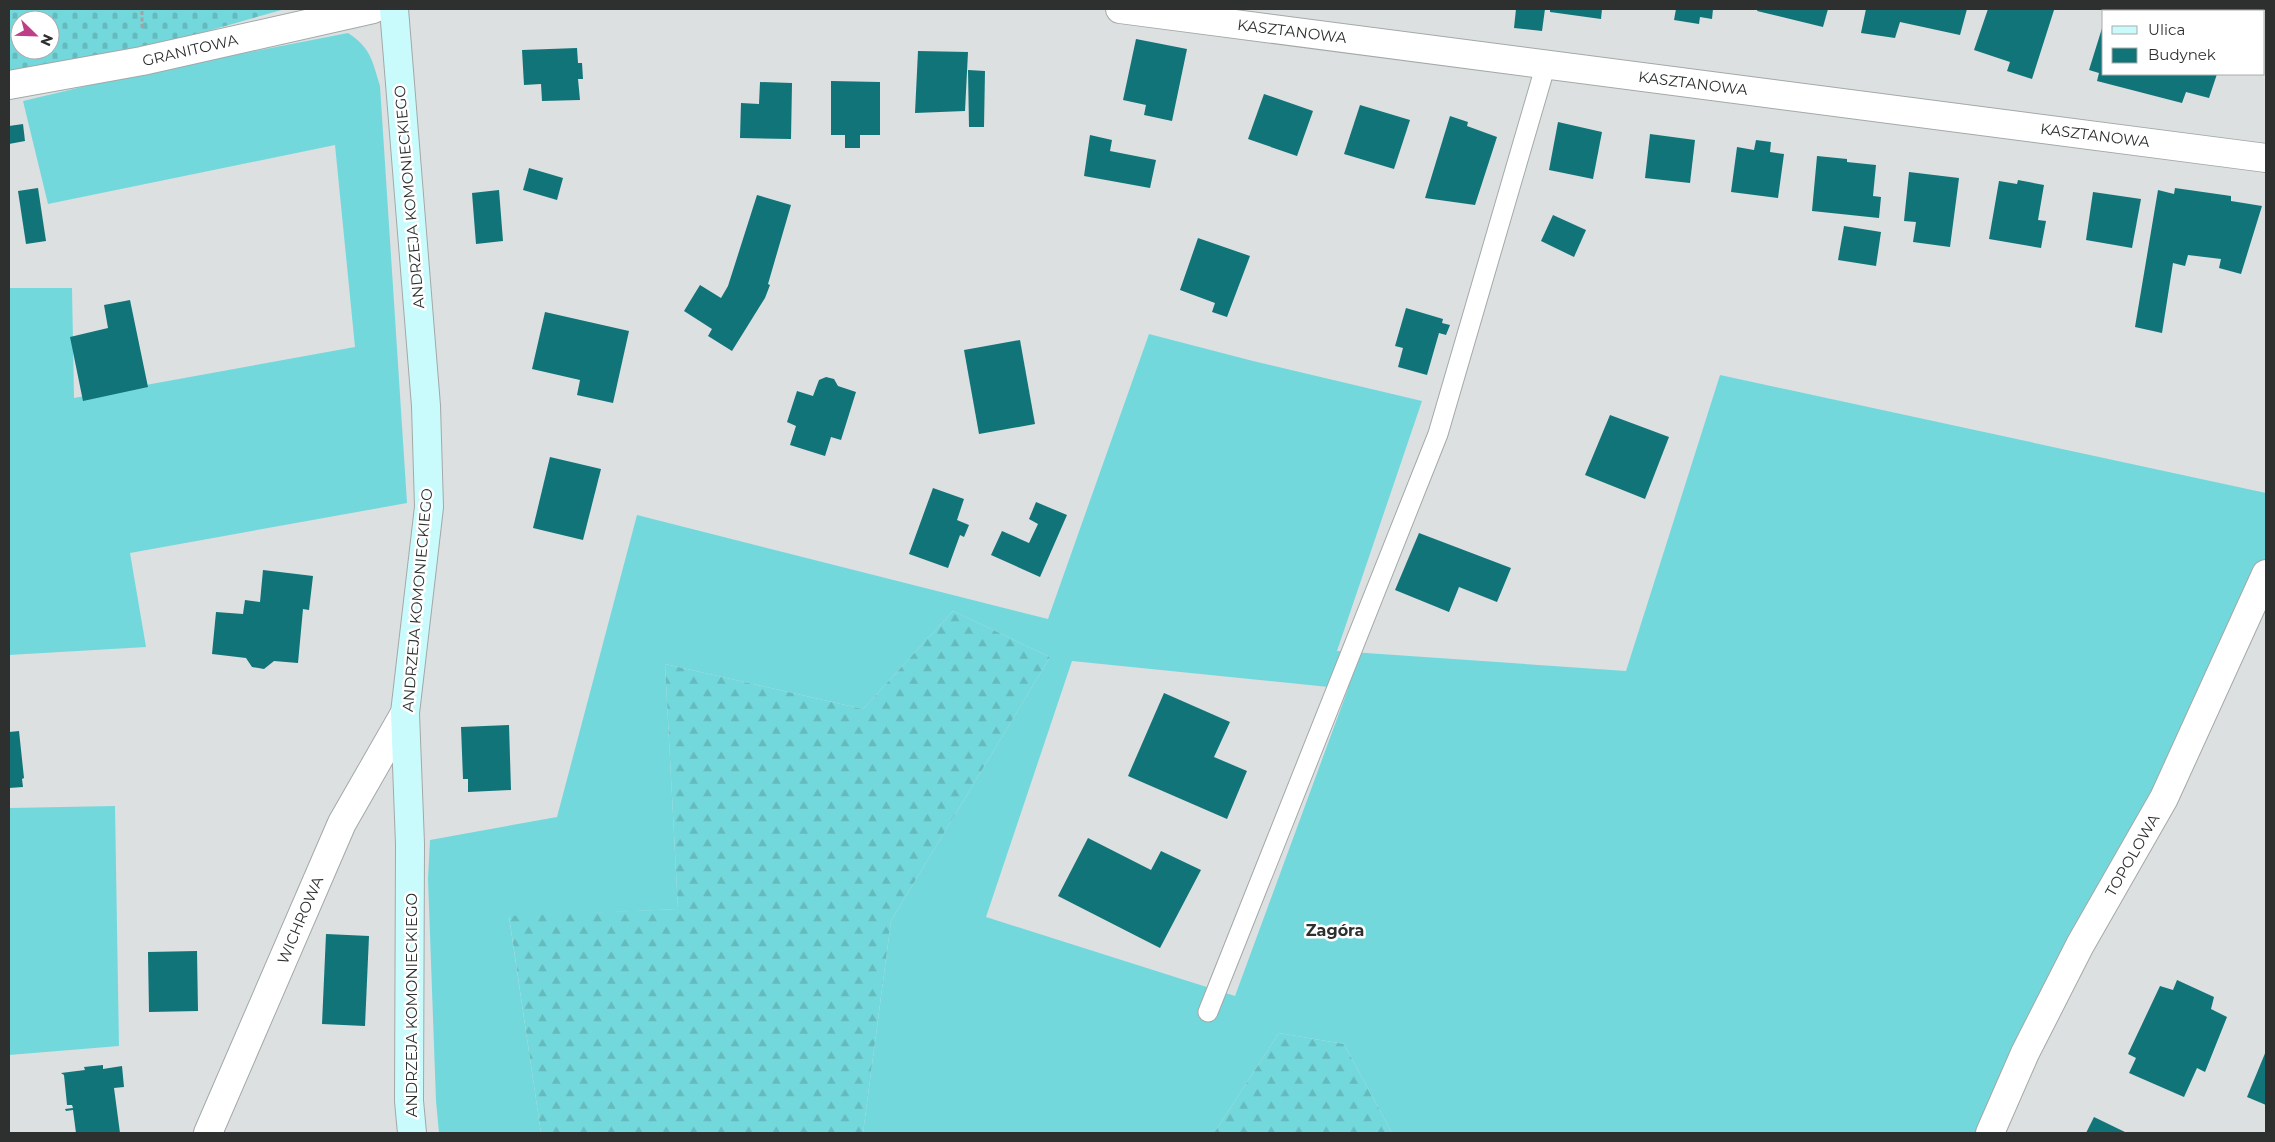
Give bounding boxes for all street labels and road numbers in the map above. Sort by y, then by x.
street label: KASZTANOWA [1236,15,1348,47]
street label: GRANITOWA [140,30,240,70]
street label: KASZTANOWA [1637,67,1749,99]
street label: ANDRZEJA KOMONIECKIEGO [390,84,428,310]
street label: KASZTANOWA [2039,119,2151,151]
street label: ANDRZEJA KOMONIECKIEGO [398,487,436,713]
street label: TOPOLOWA [2101,810,2163,900]
street label: WICHROWA [273,873,327,967]
street label: ANDRZEJA KOMONIECKIEGO [402,893,421,1117]

